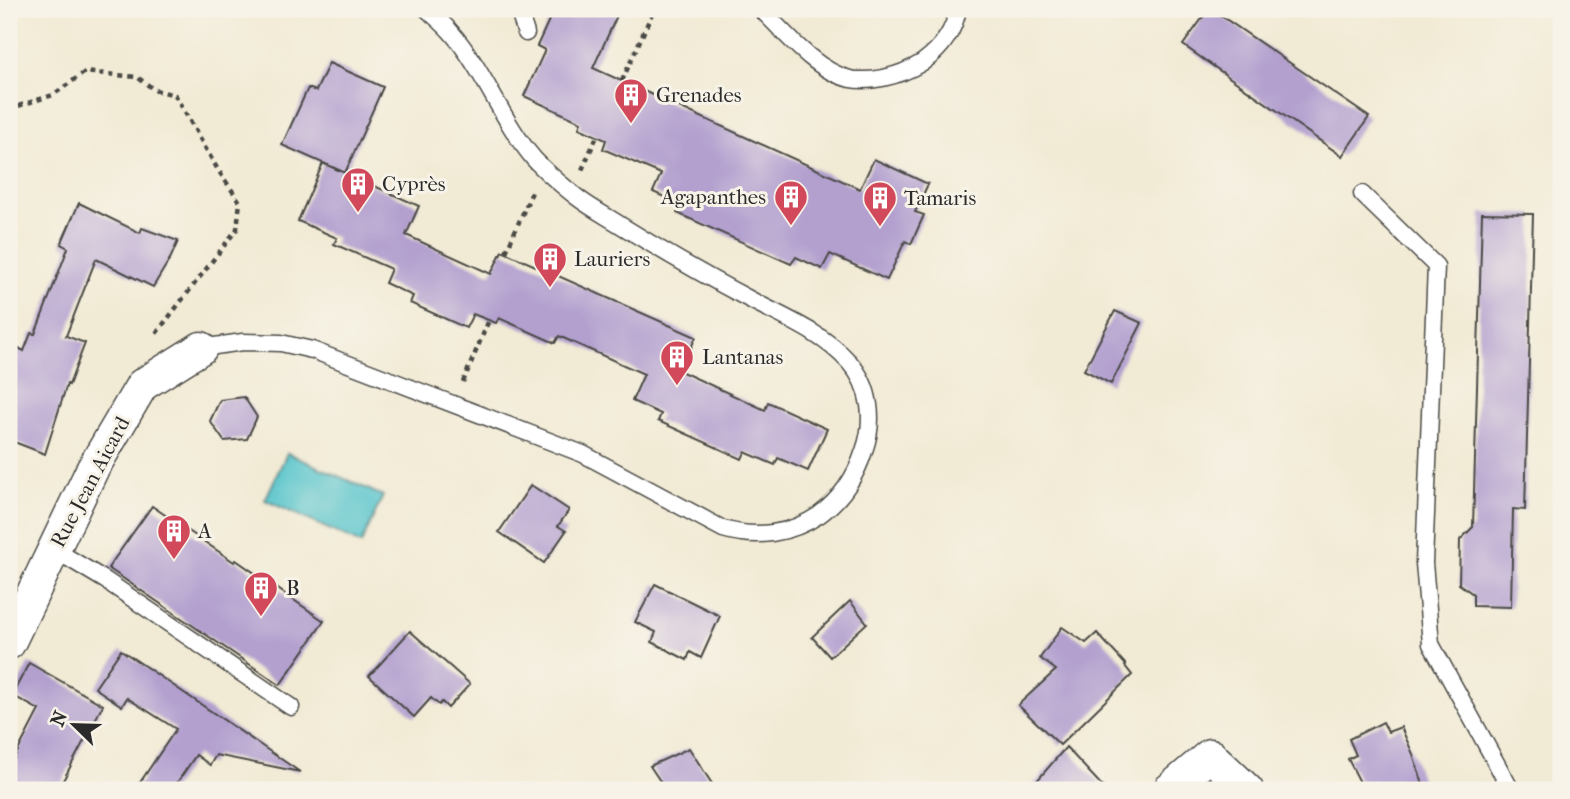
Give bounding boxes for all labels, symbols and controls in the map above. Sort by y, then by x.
building icon: Grenades [612,76,650,125]
place label: Grenades [656,83,742,107]
building icon: Cyprès [339,165,377,214]
place label: Cyprès [382,172,446,196]
building icon: Agapanthes [772,178,810,227]
building icon: Tamaris [861,179,899,228]
place label: Agapanthes [660,185,766,209]
place label: Tamaris [904,186,976,210]
building icon: Lauriers [531,240,569,289]
place label: Lauriers [574,247,651,271]
building icon: Lantanas [658,338,696,387]
place label: Lantanas [702,345,784,369]
street label: Rue Jean Aicard [45,412,135,551]
building icon: A [155,512,193,561]
place label: A [197,519,212,543]
building icon: B [242,569,280,618]
place label: B [286,576,300,600]
north arrow [38,690,108,760]
text: N [46,707,72,730]

